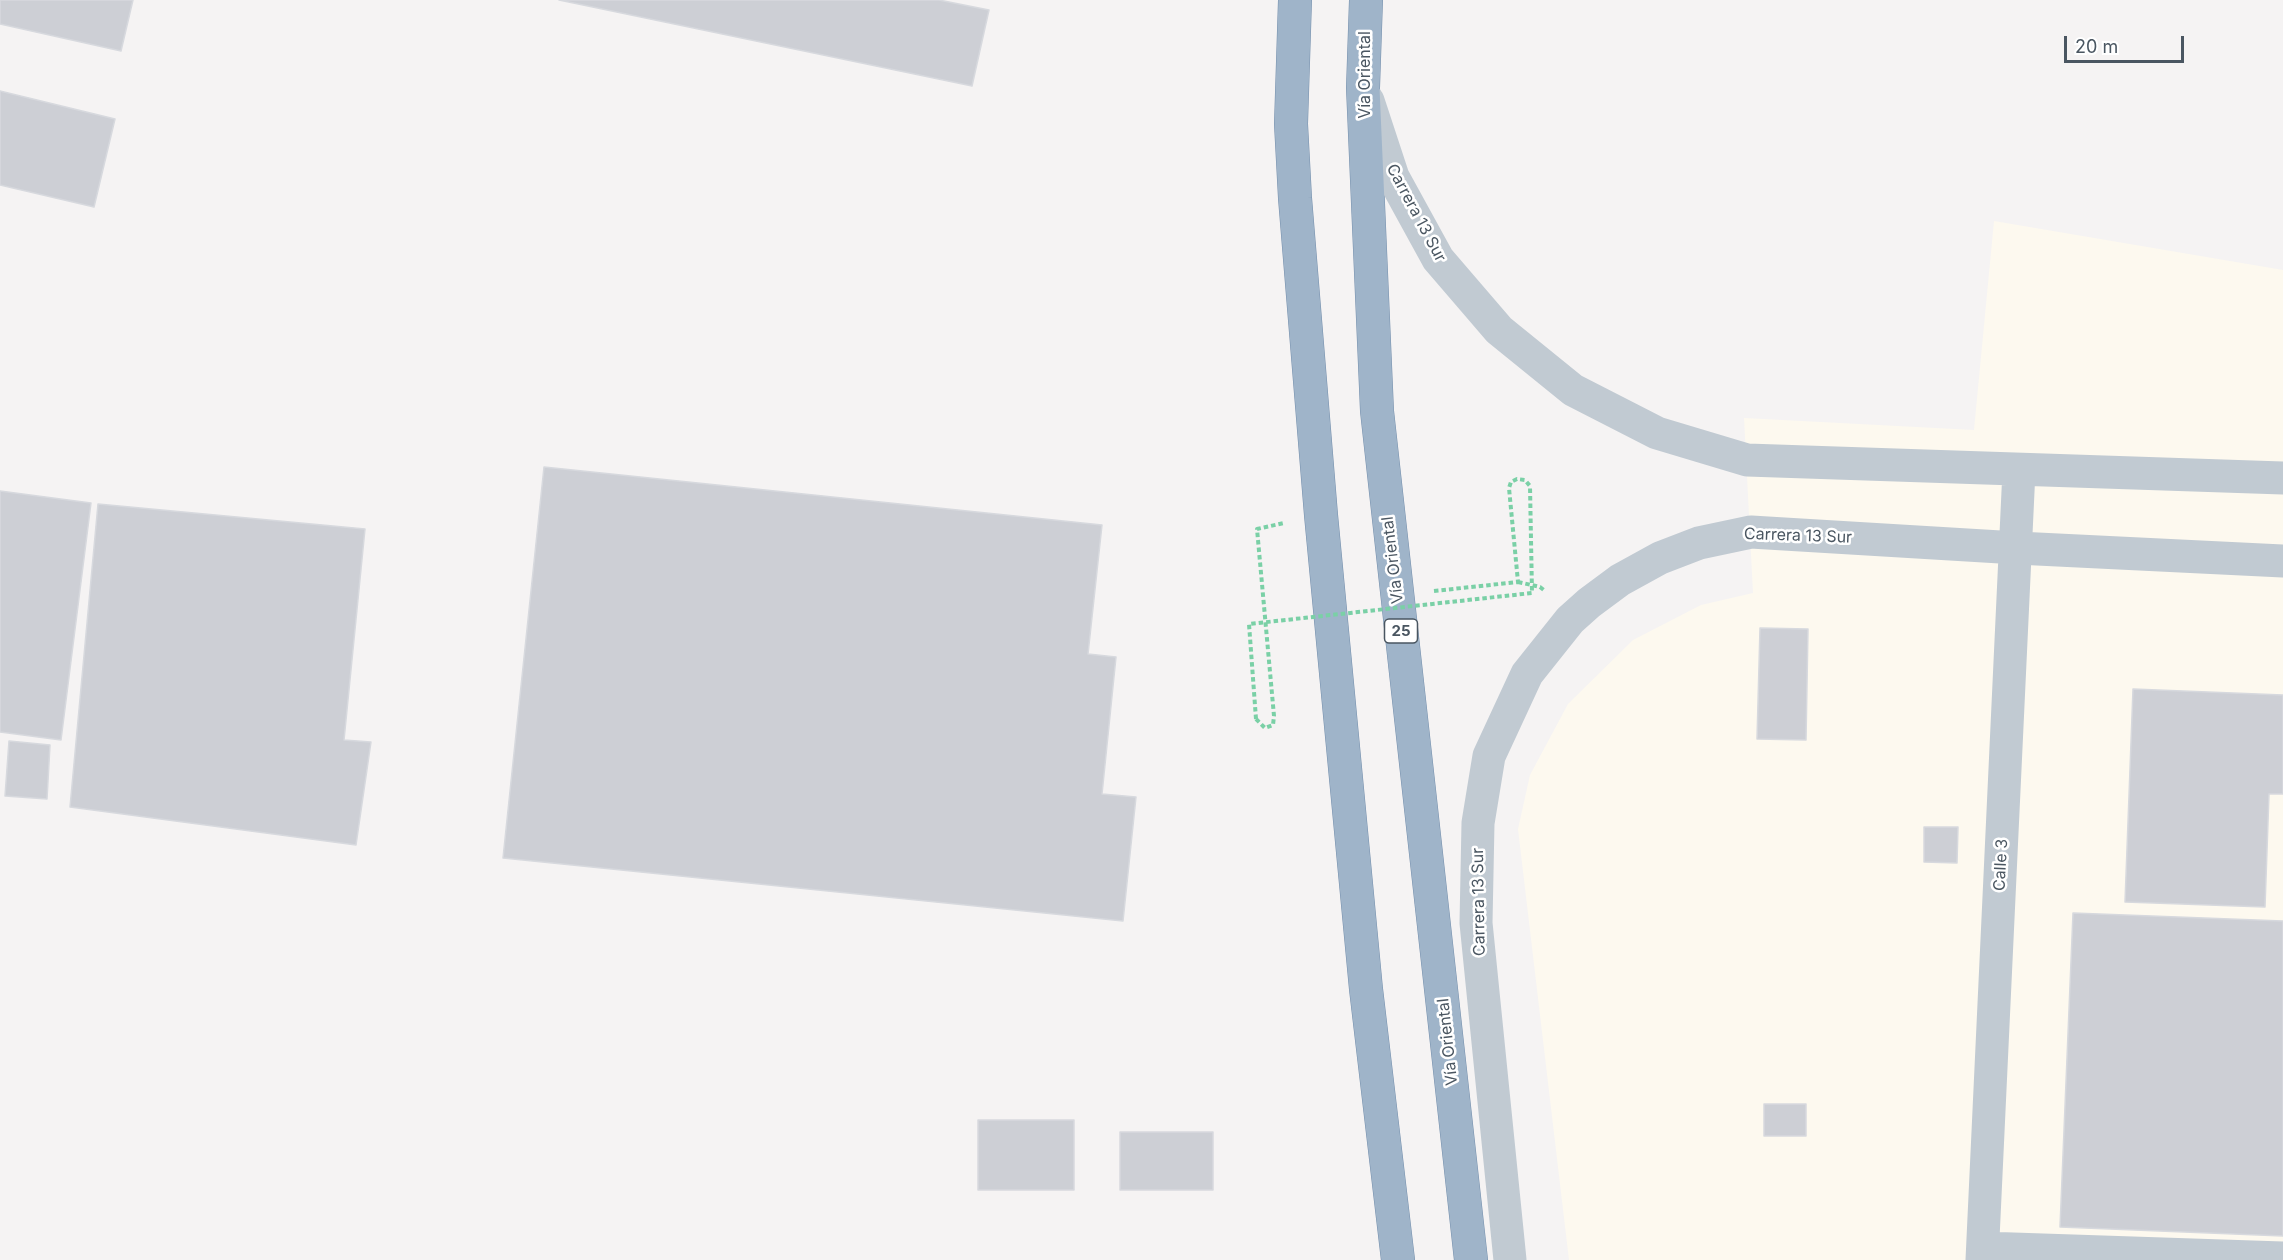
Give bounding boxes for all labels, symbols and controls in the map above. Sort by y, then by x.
scale bar [2067,24,2187,62]
street label: Vía Oriental [1355,31,1375,119]
text: 20 m [2075,36,2118,57]
street label: Carrera 13 Sur [1382,161,1450,265]
street label: Vía Oriental [1378,515,1408,605]
street label: Carrera 13 Sur [1744,525,1852,547]
road number: 25 [1384,619,1418,643]
street label: Calle 3 [1990,838,2012,892]
street label: Carrera 13 Sur [1468,848,1490,956]
street label: Vía Oriental [1434,997,1462,1087]

